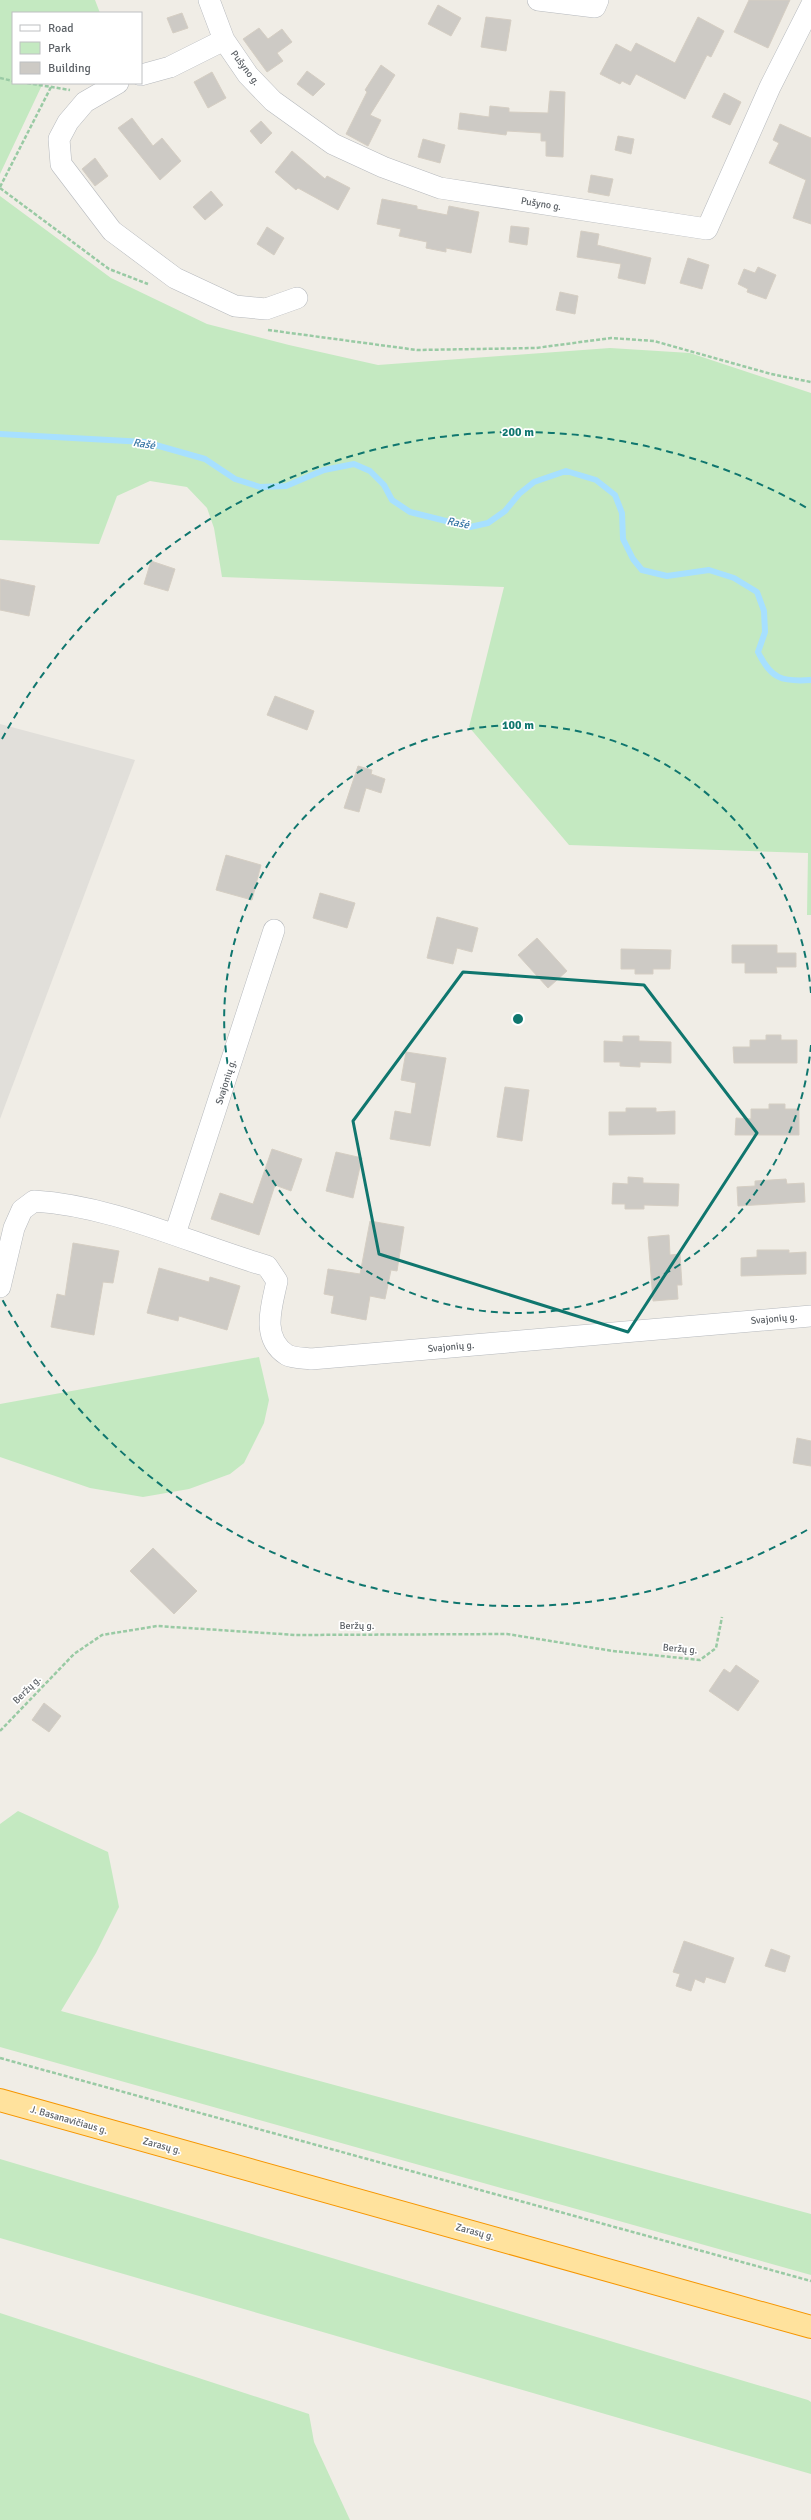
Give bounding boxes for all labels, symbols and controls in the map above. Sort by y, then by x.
legend [12,12,142,84]
text: Road [48,21,74,36]
text: Park [48,41,71,56]
street label: Pušyno g. [228,48,262,88]
text: Building [48,61,91,76]
street label: Pušyno g. [520,195,562,213]
text: 200 m [502,425,534,440]
water label: Rašė [132,436,157,452]
water label: Rašė [446,514,471,532]
text: 100 m [502,718,534,733]
centre of rings [511,1012,525,1026]
street label: Svajonių g. [213,1058,239,1106]
street label: Svajonių g. [750,1311,798,1327]
street label: Svajonių g. [427,1339,475,1355]
street label: Beržų g. [340,1620,375,1632]
street label: Beržų g. [662,1642,698,1657]
street label: Beržų g. [10,1673,44,1707]
street label: J. Basanavičiaus g. [29,2103,109,2137]
street label: Zarasų g. [142,2135,183,2157]
street label: Zarasų g. [455,2221,496,2243]

